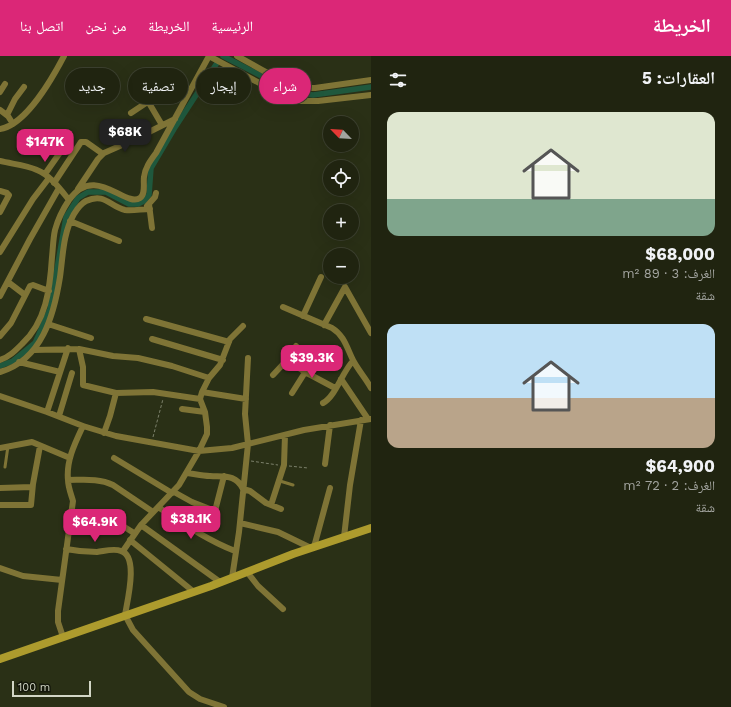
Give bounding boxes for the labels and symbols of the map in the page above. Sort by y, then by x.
north arrow [323,116,359,152]
pin: $68K [101,119,149,153]
pin: $147K [17,129,73,163]
pin: $39.3K [279,345,345,379]
pin: $38.1K [158,506,224,540]
pin: $64.9K [62,509,128,543]
scale bar [12,679,91,698]

